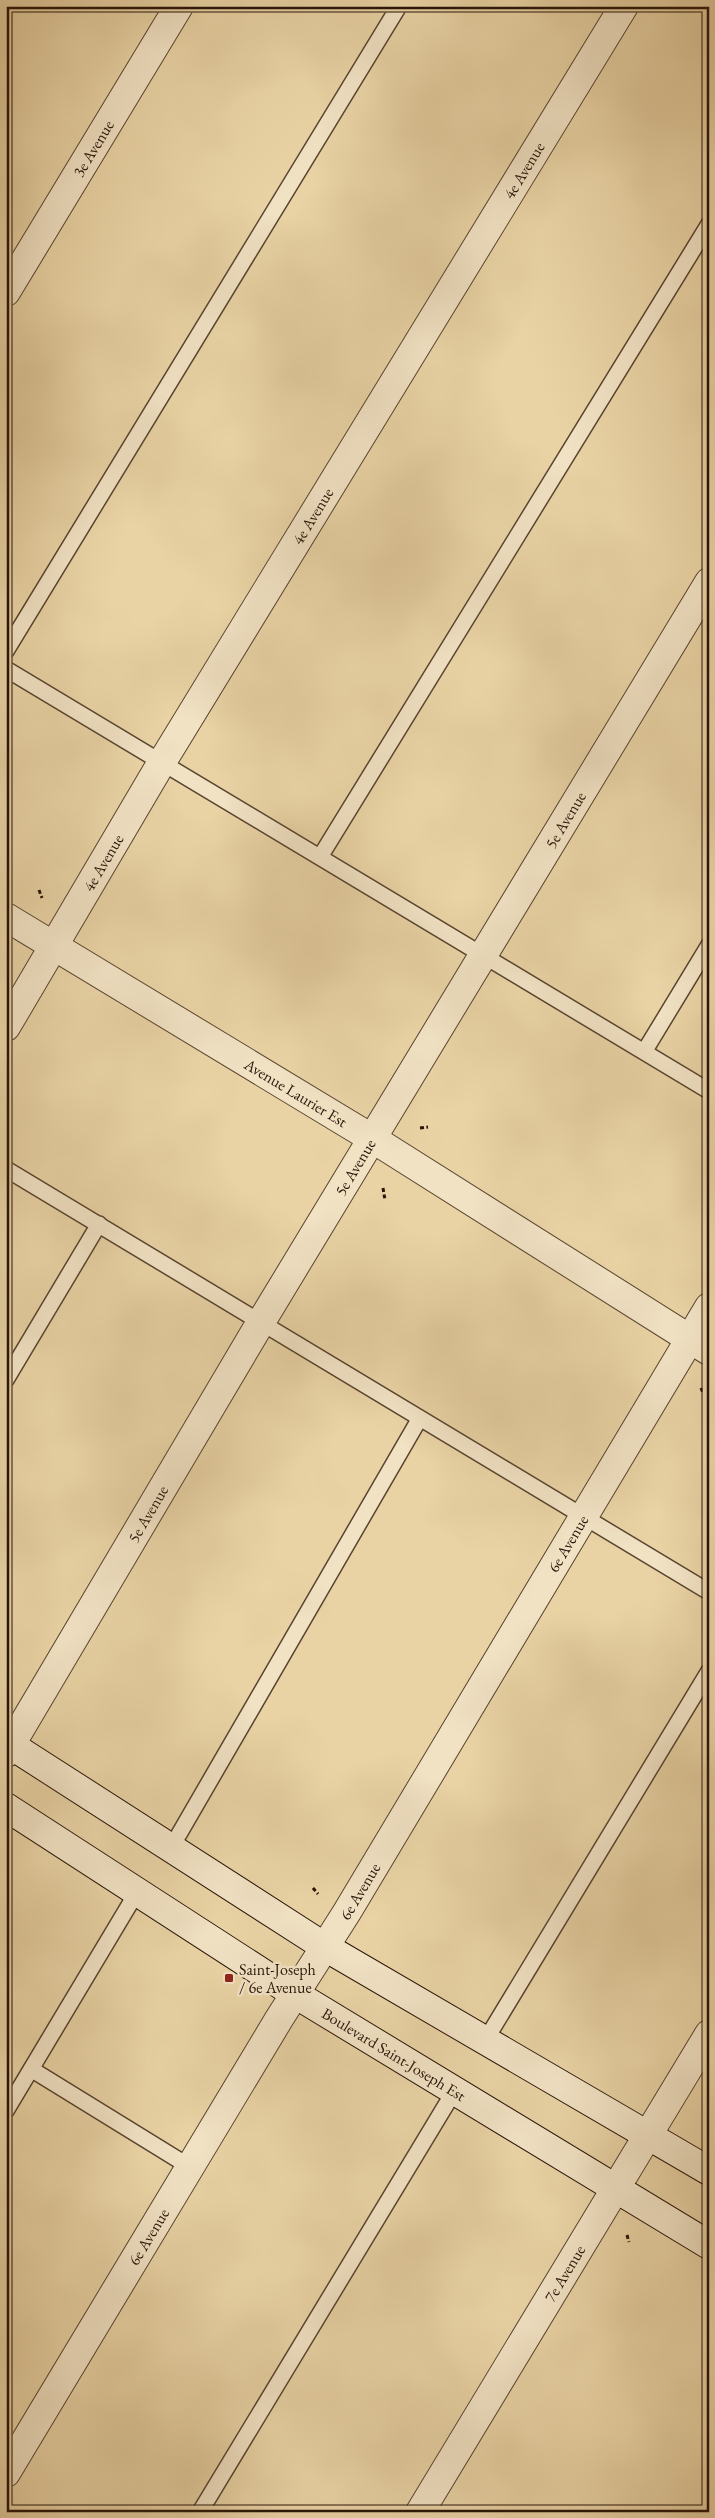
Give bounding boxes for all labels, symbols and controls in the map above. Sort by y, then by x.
street label: 3e Avenue [68,116,119,181]
street label: 4e Avenue [499,138,549,203]
street label: 4e Avenue [287,484,338,548]
street label: 5e Avenue [540,788,591,852]
street label: 4e Avenue [78,830,128,895]
street label: Avenue Laurier Est [240,1053,351,1132]
street label: 5e Avenue [330,1135,381,1200]
street label: 5e Avenue [123,1481,173,1546]
street label: 6e Avenue [543,1511,593,1576]
street label: 6e Avenue [335,1859,385,1924]
place label: Saint-Joseph / 6e Avenue [239,1959,316,1998]
marker: Saint-Joseph / 6e Avenue [223,1972,235,1984]
street label: Boulevard Saint-Joseph Est [318,2003,470,2106]
street label: 6e Avenue [123,2204,174,2269]
street label: 7e Avenue [539,2241,590,2306]

